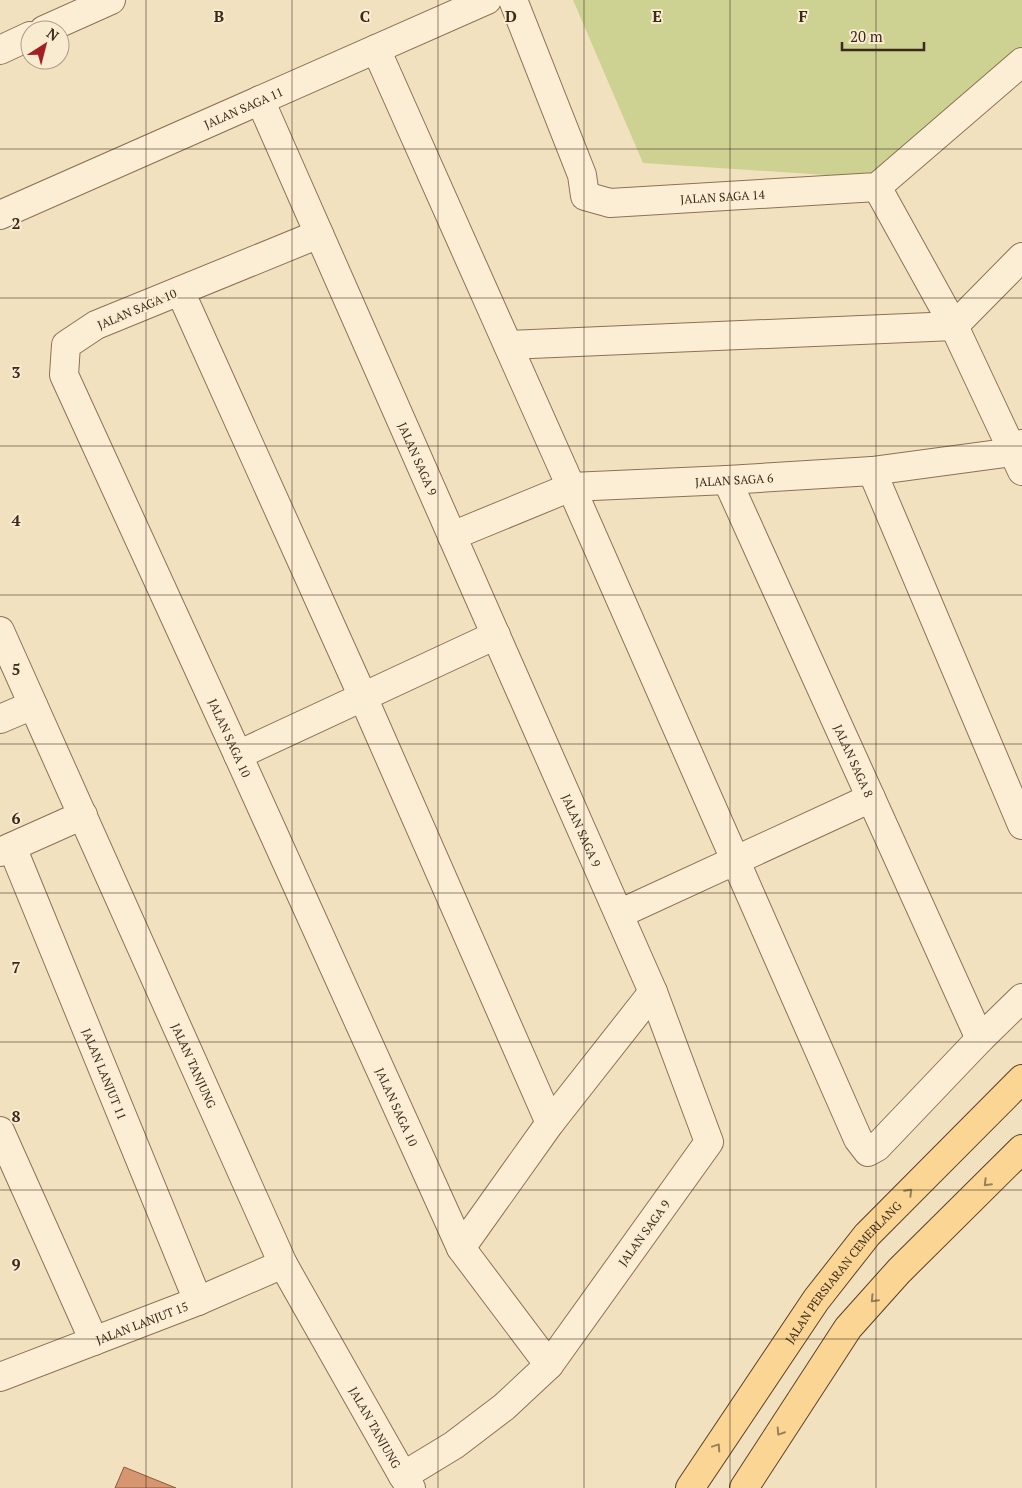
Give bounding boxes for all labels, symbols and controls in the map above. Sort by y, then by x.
text: B [214,5,224,27]
text: C [360,5,370,27]
text: D [505,5,517,27]
text: E [652,5,662,27]
text: F [798,5,808,27]
north arrow [20,20,70,70]
scale bar [842,20,924,52]
text: N [43,23,63,45]
text: 20 m [850,26,883,46]
street label: JALAN SAGA 11 [202,84,285,132]
street label: JALAN SAGA 14 [680,186,766,206]
text: 2 [11,212,21,234]
street label: JALAN SAGA 10 [95,286,179,332]
text: 3 [11,361,21,383]
street label: JALAN SAGA 9 [395,420,441,498]
street label: JALAN SAGA 6 [695,470,774,489]
text: 4 [11,509,21,531]
text: 5 [11,658,21,680]
street label: JALAN SAGA 10 [206,696,255,779]
street label: JALAN SAGA 8 [831,722,877,799]
street label: JALAN SAGA 9 [559,791,604,869]
text: 6 [11,807,21,829]
text: 7 [11,956,21,978]
street label: JALAN TANJUNG [169,1021,220,1111]
street label: JALAN LANJUT 11 [79,1026,130,1122]
street label: JALAN SAGA 10 [373,1065,421,1148]
text: 8 [11,1105,21,1127]
one-way arrow [984,1177,993,1186]
one-way arrow [903,1189,912,1198]
street label: JALAN SAGA 9 [615,1197,673,1269]
street label: JALAN PERSIARAN CEMERLANG [782,1197,905,1346]
text: 9 [11,1253,21,1275]
one-way arrow [871,1294,880,1303]
street label: JALAN LANJUT 15 [94,1298,190,1347]
street label: JALAN TANJUNG [346,1384,405,1471]
one-way arrow [777,1426,786,1435]
one-way arrow [711,1444,721,1453]

